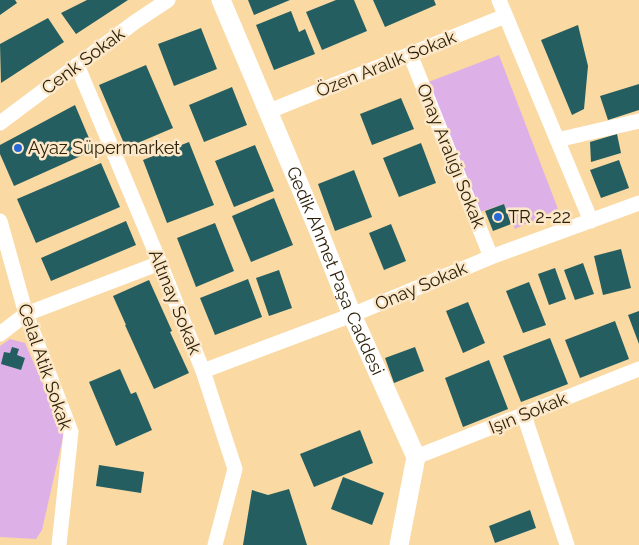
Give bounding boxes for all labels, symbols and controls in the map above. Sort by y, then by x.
street label: Cenk Sokak [37,22,129,98]
street label: Özen Aralık Sokak [313,26,459,101]
street label: Onay Aralığı Sokak [413,80,490,232]
place label: Ayaz Süpermarket [28,137,180,158]
marker: Ayaz Süpermarket [12,142,24,154]
street label: Gedik Ahmet Paşa Caddesi [283,163,389,378]
place label: TR 2-22 [508,206,571,227]
marker: TR 2-22 [492,211,504,223]
street label: Altınay Sokak [145,246,206,358]
street label: Onay Sokak [372,257,470,314]
street label: Celal Atik Sokak [14,301,77,433]
street label: Işın Sokak [486,387,570,438]

